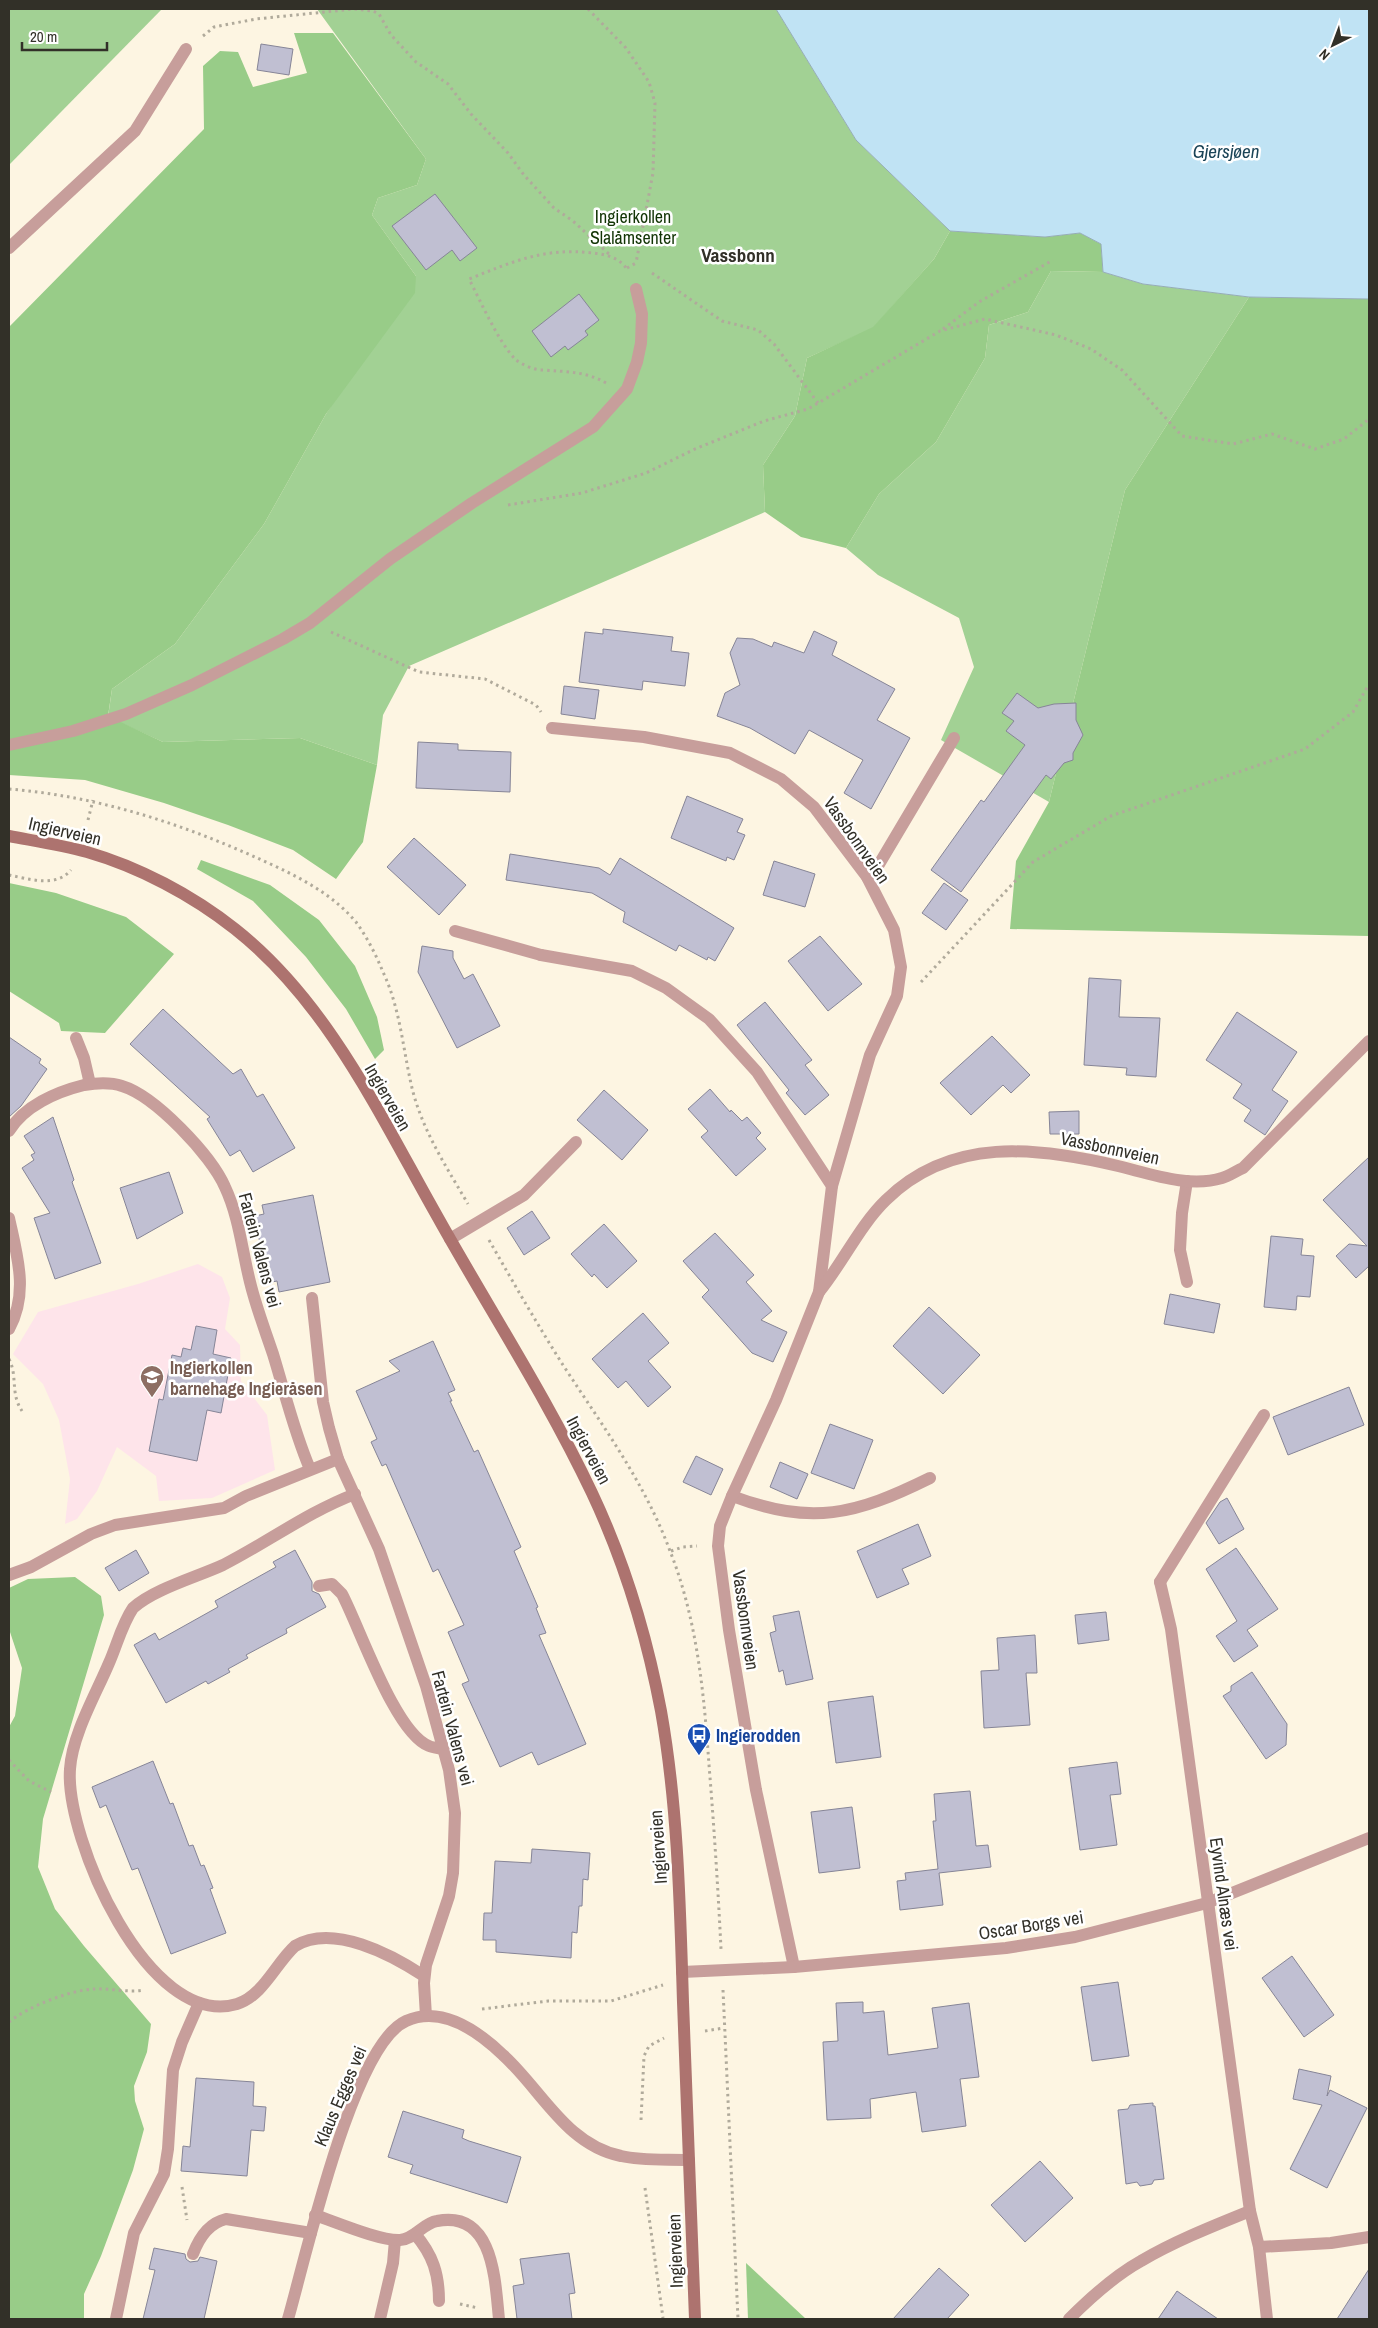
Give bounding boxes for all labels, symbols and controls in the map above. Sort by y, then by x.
scale bar [22,20,108,52]
north arrow [1308,20,1358,70]
text: 20 m [30,26,57,47]
text: N [1315,45,1333,64]
water label: Gjersjøen [1193,138,1259,164]
park label: Ingierkollen Slalåmsenter [590,204,676,250]
district label: Vassbonn [701,242,775,268]
street label: Vassbonnveien [818,792,896,888]
street label: Ingierveien [26,811,104,851]
street label: Ingierveien [359,1059,417,1135]
street label: Vassbonnveien [1058,1125,1162,1171]
street label: Fartein Valens vei [233,1190,287,1310]
place label: Ingierkollen barnehage Ingieråsen [170,1355,323,1401]
school or university icon: Ingierkollen barnehage Ingieråsen [139,1364,165,1398]
street label: Ingierveien [561,1412,617,1488]
street label: Vassbonnveien [727,1568,765,1672]
street label: Fartein Valens vei [426,1668,480,1788]
bus stop icon: Ingierodden [686,1722,712,1756]
place label: Ingierodden [716,1723,800,1748]
street label: Ingierveien [643,1809,673,1885]
street label: Eyvind Alnæs vei [1204,1836,1244,1952]
street label: Oscar Borgs vei [977,1904,1085,1946]
street label: Klaus Egges vei [308,2042,372,2150]
street label: Ingierveien [661,2214,689,2288]

